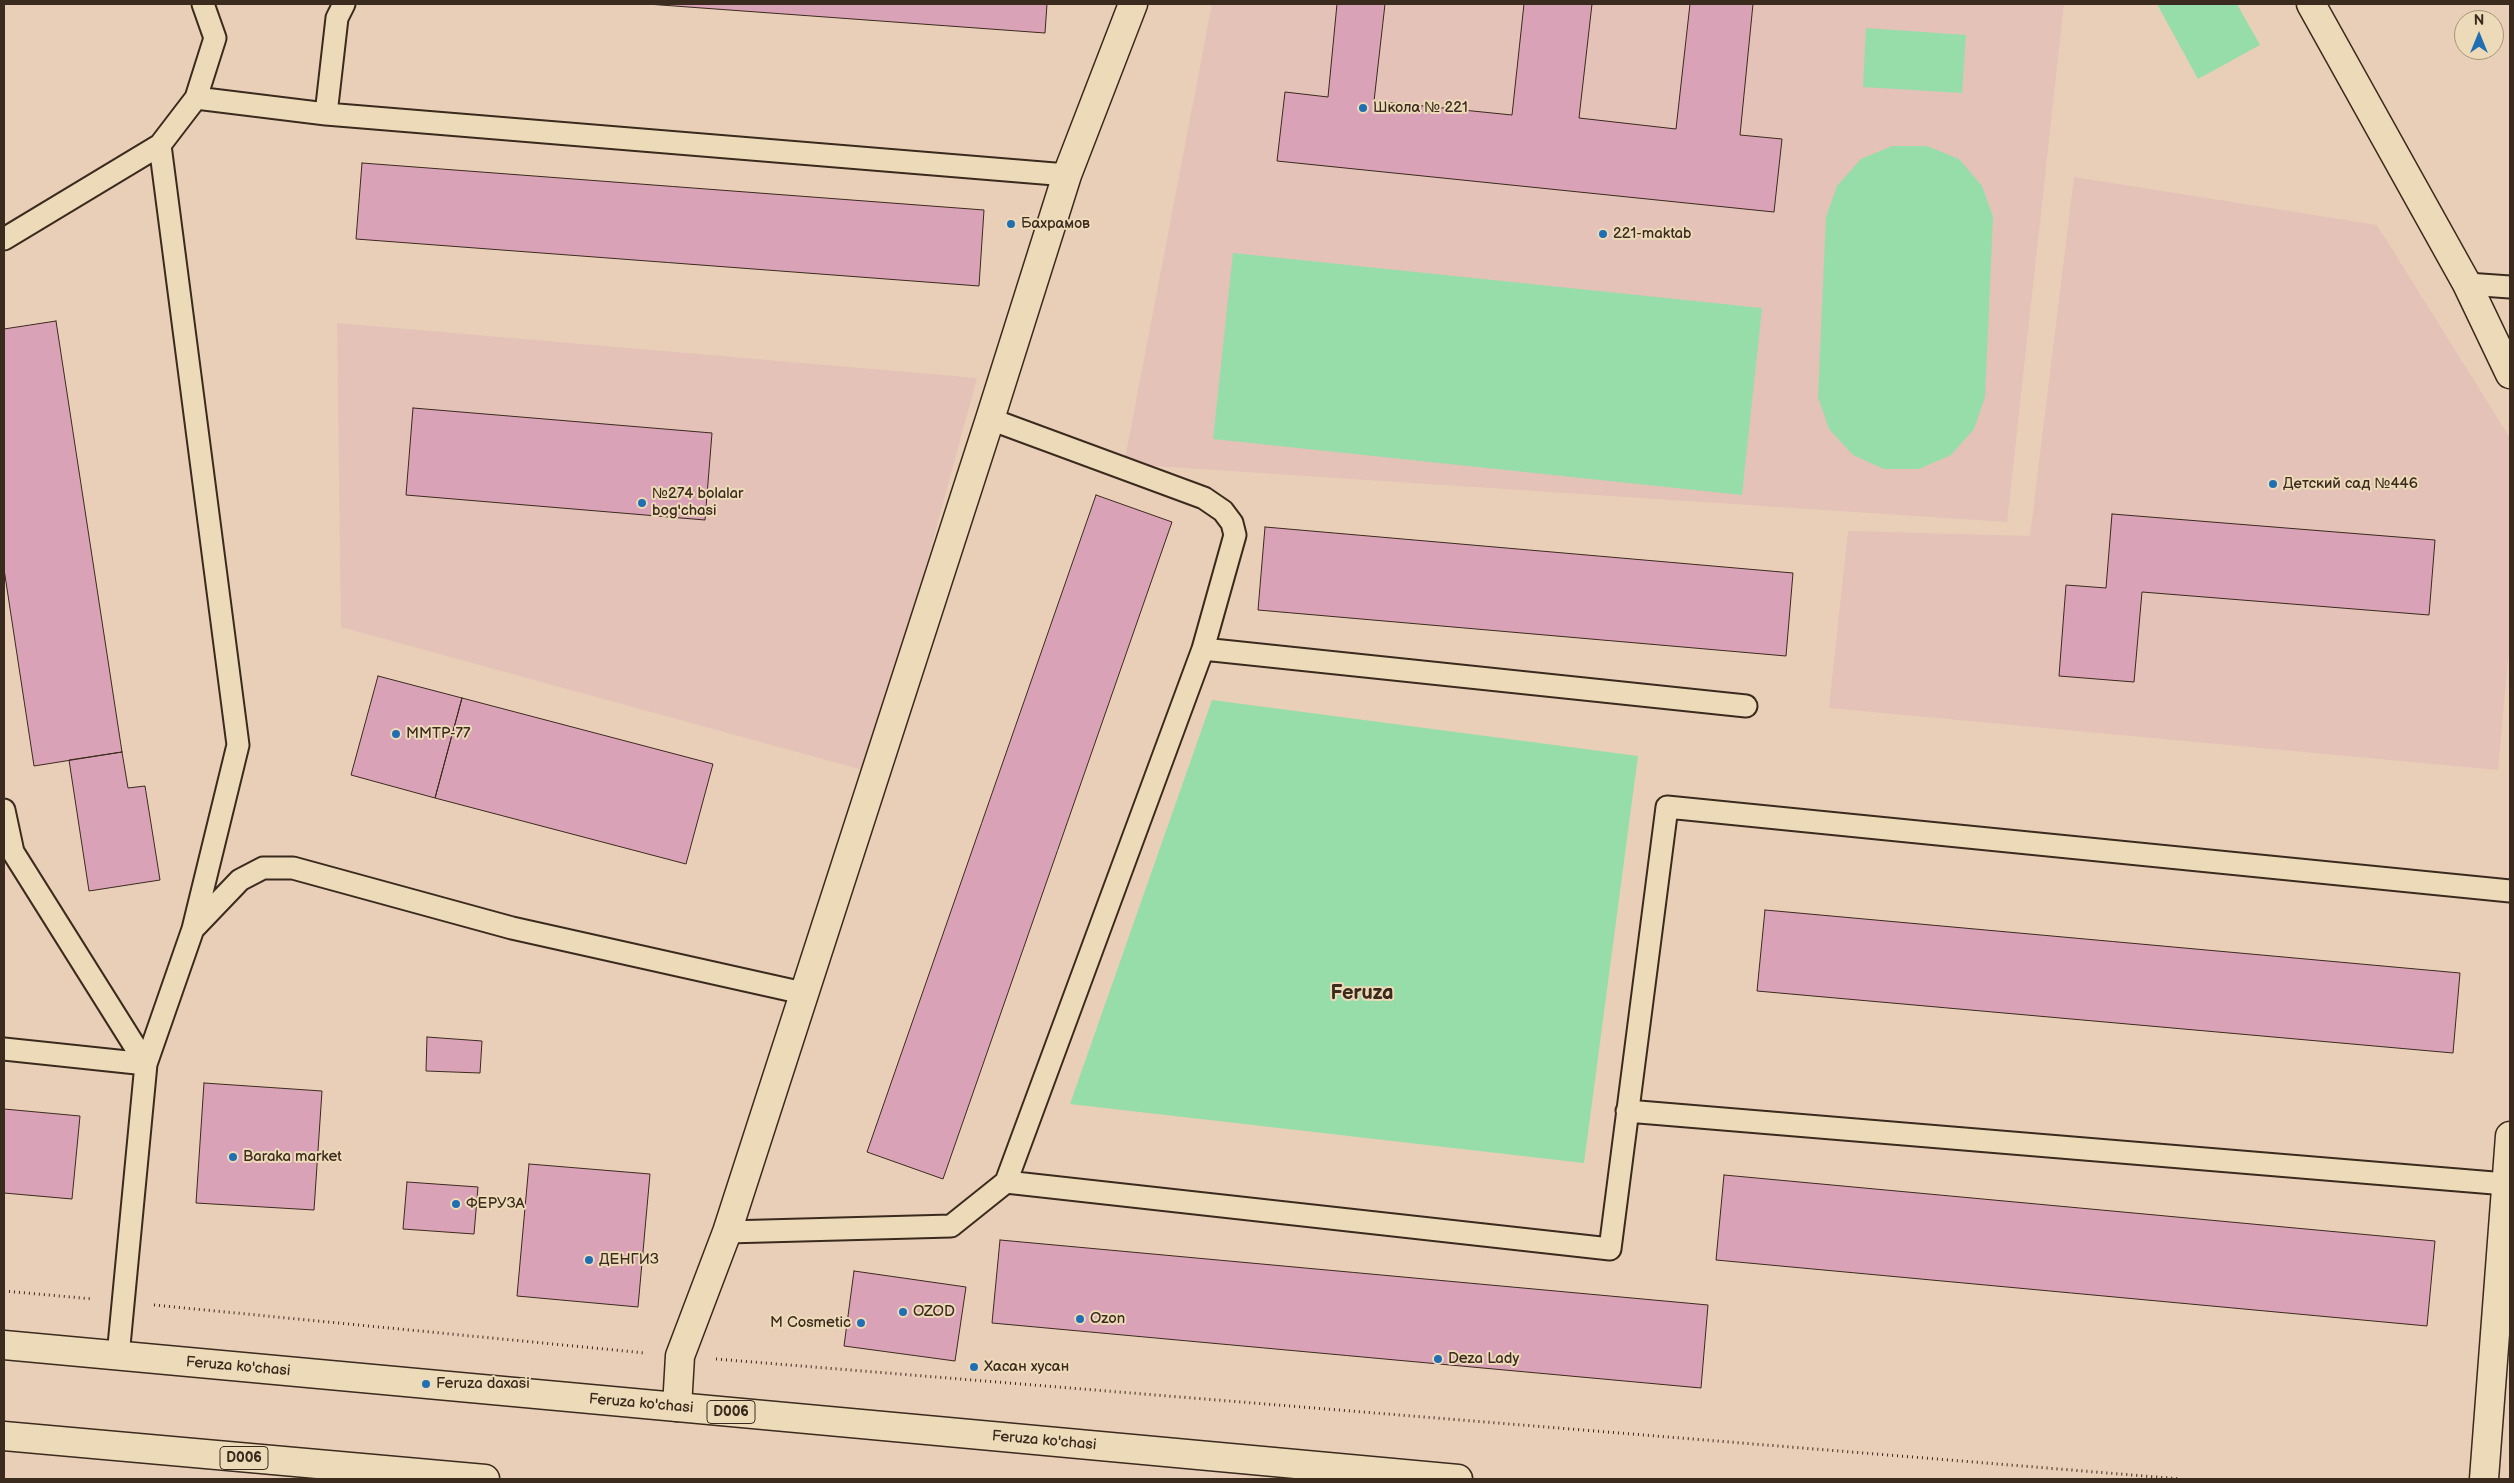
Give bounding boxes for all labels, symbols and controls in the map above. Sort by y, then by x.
north arrow [2454,10,2504,60]
text: N [2474,12,2484,29]
place label: Школа № 221 [1373,99,1468,117]
marker: Школа № 221 [1357,102,1369,114]
place label: Бахрамов [1021,215,1090,233]
marker: Бахрамов [1005,218,1017,230]
place label: 221-maktab [1613,225,1692,243]
marker: 221-maktab [1597,228,1609,240]
place label: Детский сад №446 [2283,475,2418,493]
marker: Детский сад №446 [2267,478,2279,490]
place label: №274 bolalar bog'chasi [652,485,743,520]
marker: №274 bolalar bog'chasi [636,497,648,509]
place label: MMTP-77 [406,725,470,743]
marker: MMTP-77 [390,728,402,740]
district label: Feruza [1330,982,1394,1006]
place label: Baraka market [243,1148,342,1166]
marker: Baraka market [227,1151,239,1163]
place label: ФЕРУЗА [466,1195,525,1213]
marker: ФЕРУЗА [450,1198,462,1210]
place label: ДЕНГИЗ [599,1251,659,1269]
marker: ДЕНГИЗ [583,1254,595,1266]
place label: OZOD [913,1303,955,1321]
marker: OZOD [897,1306,909,1318]
place label: Ozon [1090,1310,1125,1328]
marker: Ozon [1074,1313,1086,1325]
place label: M Cosmetic [770,1314,851,1332]
marker: M Cosmetic [855,1317,867,1329]
place label: Deza Lady [1448,1350,1519,1368]
street label: Feruza ko'chasi [185,1353,291,1381]
marker: Deza Lady [1432,1353,1444,1365]
place label: Хасан хусан [984,1358,1069,1376]
marker: Хасан хусан [968,1361,980,1373]
place label: Feruza daxasi [436,1375,530,1393]
marker: Feruza daxasi [420,1378,432,1390]
street label: Feruza ko'chasi [588,1390,694,1418]
road number: D006 [707,1400,755,1424]
street label: Feruza ko'chasi [991,1427,1097,1455]
road number: D006 [220,1446,268,1470]

